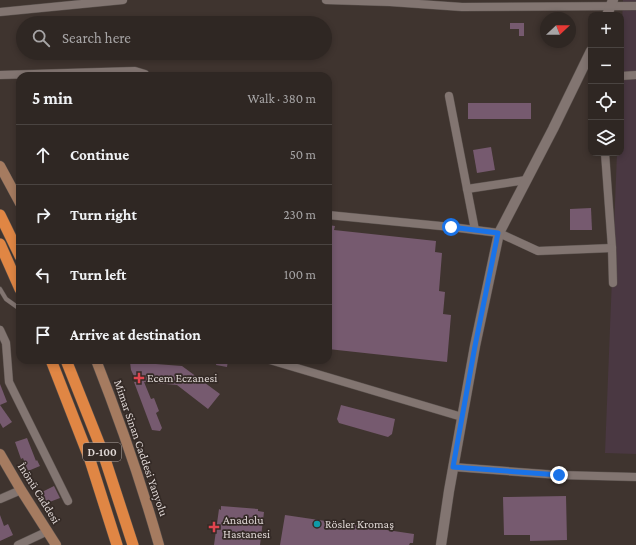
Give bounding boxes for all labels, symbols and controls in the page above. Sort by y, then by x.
north arrow [540,12,576,48]
map controls [588,12,624,156]
button: + [588,12,624,48]
search box [16,16,332,60]
icon: search [30,27,52,49]
text: Search here [62,30,131,46]
button: − [588,48,624,84]
button: locate [588,84,624,120]
text: 5 min [32,89,73,108]
text: Walk · 380 m [248,91,316,106]
button: layers [588,120,624,156]
icon: ahead [32,144,54,166]
text: Continue [70,147,129,163]
text: 50 m [290,147,316,162]
icon: right [32,204,54,226]
text: Turn right [70,207,137,223]
text: 230 m [283,207,316,222]
route start [442,218,460,236]
icon: left [32,264,54,286]
text: Turn left [70,267,126,283]
text: 100 m [284,267,316,282]
icon: arrive [32,324,54,346]
text: Arrive at destination [70,327,201,343]
place label: Ecem Eczanesi [147,371,217,385]
marker: Ecem Eczanesi [134,373,144,383]
street label: Mimar Sinan Caddesi Yanyolu [111,378,171,519]
road number: D-100 [83,443,121,461]
street label: İnönü Caddesi [15,460,63,526]
route end [550,466,568,484]
place label: Anadolu Hastanesi [223,513,270,541]
place label: Rösler Kromaş [325,517,394,531]
marker: Rösler Kromaş [312,519,322,529]
marker: Anadolu Hastanesi [208,521,220,533]

